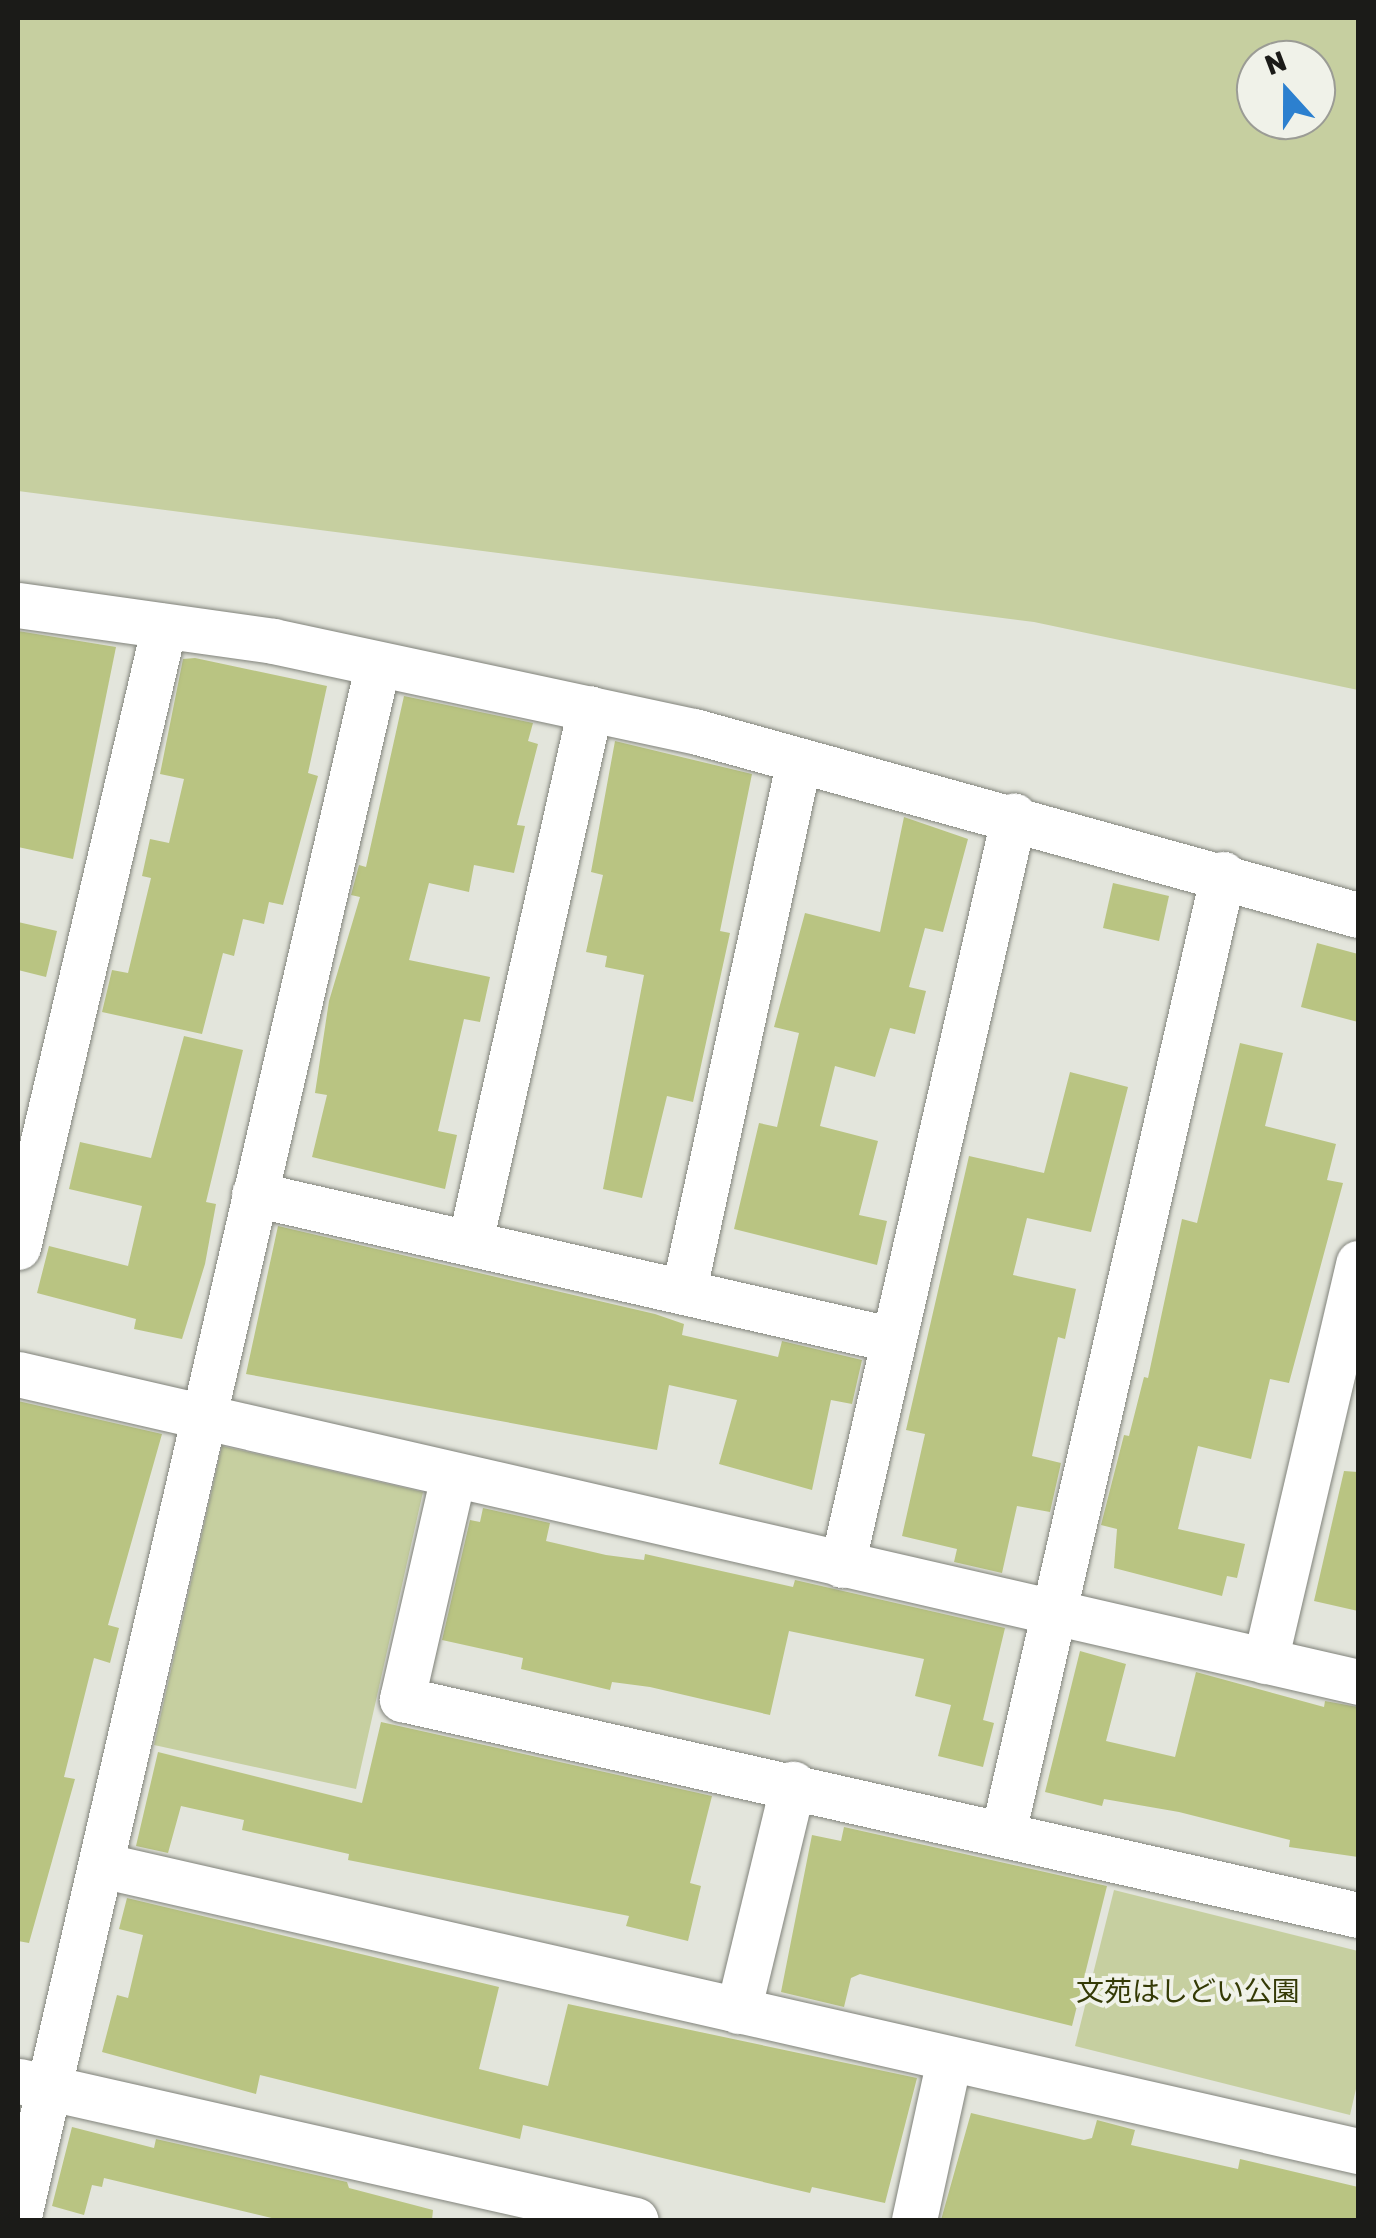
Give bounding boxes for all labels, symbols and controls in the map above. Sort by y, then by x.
north arrow [1236,40,1336,140]
text: N [1260,44,1291,82]
park label: 文苑はしどい公園 [1076,1975,1300,2009]

